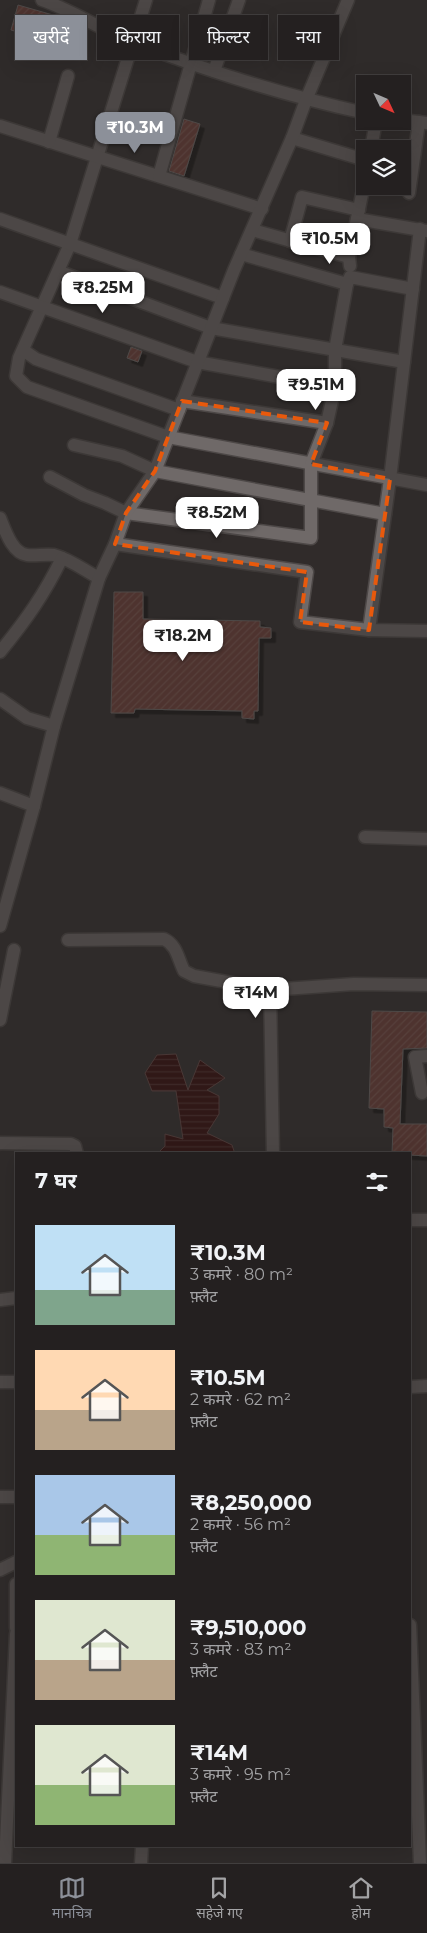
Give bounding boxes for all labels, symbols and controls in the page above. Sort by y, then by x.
chip: खरीदें [15,15,87,60]
chip: किराया [97,15,179,60]
chip: फ़िल्टर [189,15,268,60]
chip: नया [278,15,339,60]
north arrow [356,75,411,130]
map controls [356,75,411,195]
pin: ₹10.3M [94,112,176,154]
text: ₹10.3M [106,118,164,137]
button: layers [356,140,411,195]
pin: ₹10.5M [289,222,371,265]
text: ₹10.5M [301,229,359,248]
pin: ₹8.25M [62,272,144,314]
text: ₹8.25M [73,278,133,297]
pin: ₹9.51M [275,368,357,411]
text: ₹9.51M [288,375,344,394]
pin: ₹8.52M [176,496,258,539]
text: ₹8.52M [187,503,247,522]
pin: ₹18.2M [142,620,224,662]
text: ₹18.2M [154,626,212,645]
pin: ₹14M [226,976,286,1019]
text: ₹14M [234,983,278,1002]
text: 7 घर [35,1168,77,1193]
icon: filters [363,1168,391,1196]
text: ₹10.3M [190,1240,266,1265]
icon: home [75,1245,135,1305]
text: 3 कमरे · 80 m² [190,1265,293,1284]
text: फ़्लैट [190,1287,218,1306]
text: ₹10.5M [190,1365,266,1390]
icon: home [75,1370,135,1430]
text: 2 कमरे · 62 m² [190,1390,291,1409]
text: फ़्लैट [190,1412,218,1431]
text: ₹8,250,000 [190,1490,312,1515]
icon: home [75,1495,135,1555]
text: 2 कमरे · 56 m² [190,1515,291,1534]
text: फ़्लैट [190,1537,218,1556]
text: ₹9,510,000 [190,1615,307,1640]
icon: home [75,1620,135,1680]
text: 3 कमरे · 83 m² [190,1640,291,1659]
text: फ़्लैट [190,1662,218,1681]
text: ₹14M [190,1740,248,1765]
icon: home [75,1745,135,1805]
text: 3 कमरे · 95 m² [190,1765,291,1784]
text: फ़्लैट [190,1787,218,1806]
tab: मानचित्र [52,1874,92,1924]
tab: सहेजे गए [196,1874,243,1924]
tab: होम [347,1874,375,1924]

